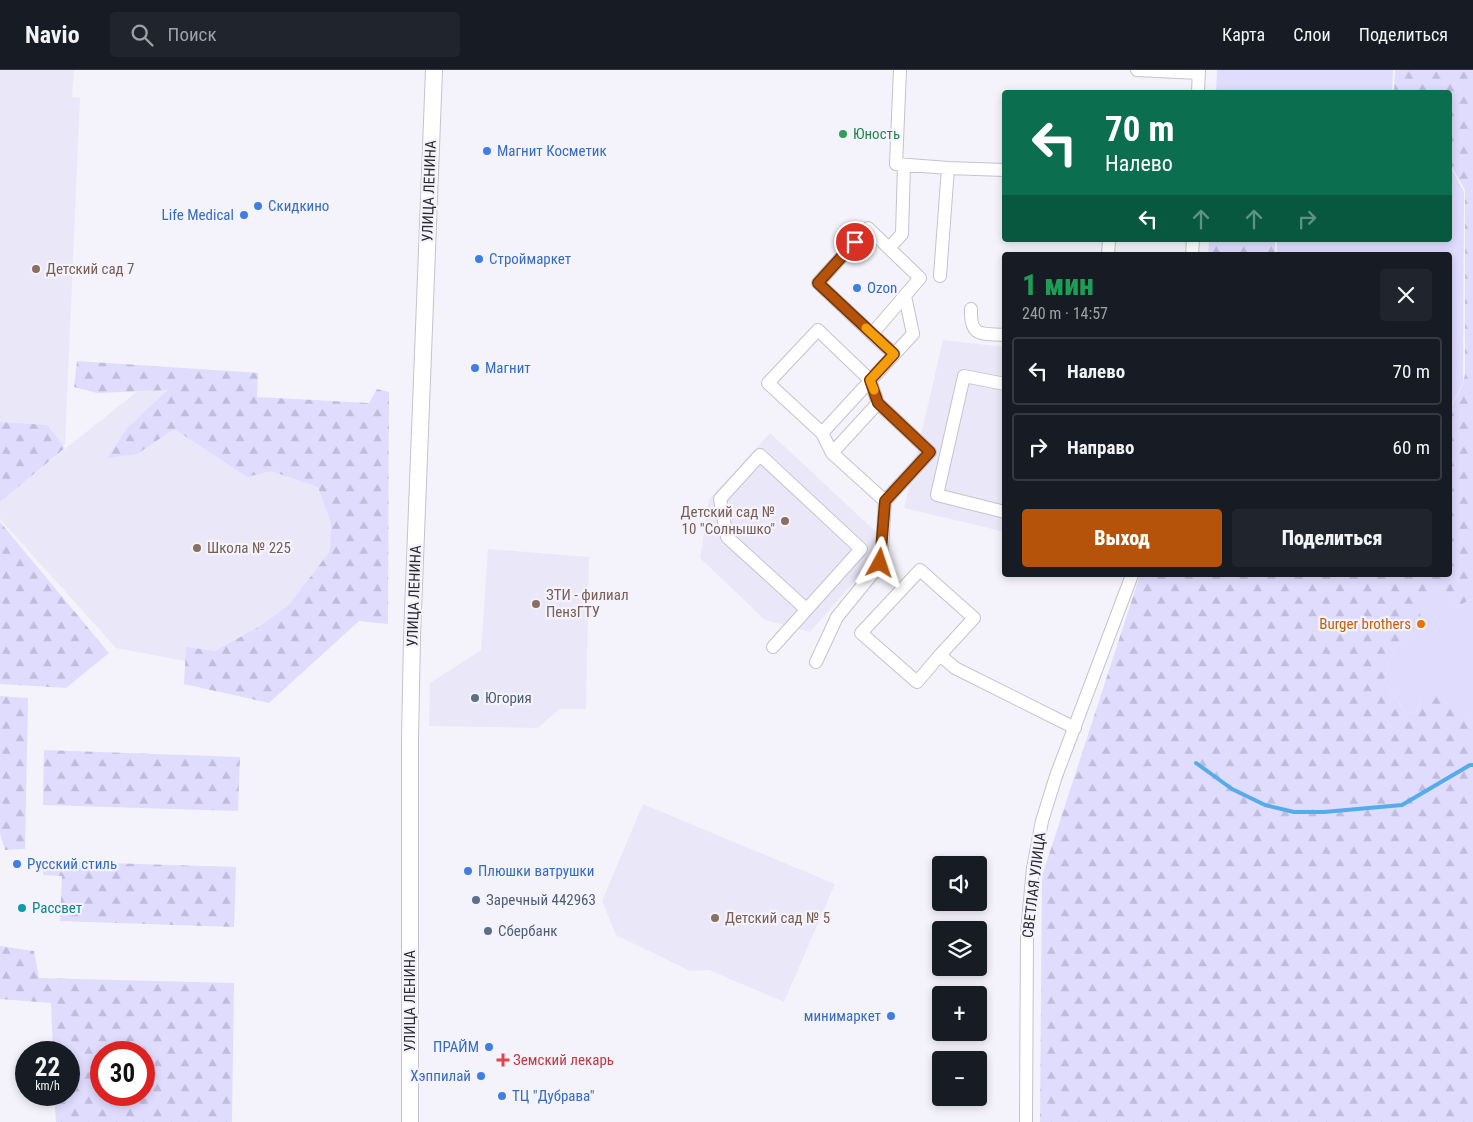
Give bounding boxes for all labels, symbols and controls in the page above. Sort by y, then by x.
search box [110,12,460,57]
text: Navio [25,21,80,49]
icon: search [128,21,156,49]
text: Поиск [168,23,217,46]
text: Карта [1222,24,1265,45]
text: Слои [1293,24,1331,45]
text: Поделиться [1359,24,1448,45]
text: 70 m [1105,109,1174,150]
icon: left [1022,110,1087,175]
place label: Юность [853,125,900,143]
marker: Юность [837,128,849,140]
street label: УЛИЦА ЛЕНИНА [418,140,440,242]
place label: Магнит Косметик [497,142,607,160]
marker: Магнит Косметик [481,145,493,157]
text: Налево [1105,151,1173,176]
place label: Скидкино [268,197,329,215]
marker: Скидкино [252,200,264,212]
icon: left [1134,205,1162,233]
icon: ahead [1187,205,1215,233]
icon: ahead [1240,205,1268,233]
icon: right [1293,205,1321,233]
place label: Life Medical [162,206,234,224]
marker: Life Medical [238,209,250,221]
pin [834,221,876,263]
icon: arrive [841,228,869,256]
place label: Строймаркет [489,250,571,268]
marker: Строймаркет [473,253,485,265]
place label: Детский сад 7 [46,260,135,278]
marker: Детский сад 7 [30,263,42,275]
text: 1 мин [1022,267,1094,302]
button: close [1380,269,1432,321]
place label: Ozon [867,279,897,297]
marker: Ozon [851,282,863,294]
text: 240 m · 14:57 [1022,304,1108,323]
icon: left [1024,357,1052,385]
place label: Магнит [485,359,531,377]
text: Налево [1067,360,1125,383]
text: 70 m [1393,360,1430,383]
marker: Магнит [469,362,481,374]
icon: right [1024,433,1052,461]
text: Направо [1067,436,1134,459]
text: 60 m [1393,436,1430,459]
place label: Детский сад № 10 "Солнышко" [681,503,775,538]
button: Выход [1022,509,1222,567]
button: Поделиться [1232,509,1432,567]
marker: Детский сад № 10 "Солнышко" [779,515,791,527]
position arrow [853,536,905,588]
place label: Школа № 225 [207,539,291,557]
marker: Школа № 225 [191,542,203,554]
street label: УЛИЦА ЛЕНИНА [403,545,425,647]
place label: ЗТИ - филиал ПензГТУ [546,586,629,621]
marker: ЗТИ - филиал ПензГТУ [530,598,542,610]
place label: Burger brothers [1319,615,1411,633]
marker: Burger brothers [1415,618,1427,630]
place label: Югория [485,689,532,707]
marker: Югория [469,692,481,704]
street label: СВЕТЛАЯ УЛИЦА [1019,831,1049,939]
place label: Русский стиль [27,855,117,873]
map controls [932,856,987,1106]
button: sound [932,856,987,911]
marker: Русский стиль [11,858,23,870]
place label: Плюшки ватрушки [478,862,594,880]
marker: Плюшки ватрушки [462,865,474,877]
place label: Заречный 442963 [486,891,596,909]
marker: Заречный 442963 [470,894,482,906]
place label: Рассвет [32,899,82,917]
marker: Рассвет [16,902,28,914]
place label: Детский сад № 5 [725,909,830,927]
marker: Детский сад № 5 [709,912,721,924]
button: layers [932,921,987,976]
place label: Сбербанк [498,922,558,940]
marker: Сбербанк [482,925,494,937]
street label: УЛИЦА ЛЕНИНА [401,950,419,1052]
button: + [932,986,987,1041]
place label: минимаркет [804,1007,881,1025]
marker: минимаркет [885,1010,897,1022]
place label: ПРАЙМ [433,1038,479,1056]
speed limit sign: 30 [90,1041,155,1106]
marker: ПРАЙМ [483,1041,495,1053]
place label: Земский лекарь [513,1051,614,1069]
button: − [932,1051,987,1106]
text: 22 [35,1053,60,1082]
marker: Земский лекарь [497,1054,509,1066]
place label: Хэппилай [410,1067,471,1085]
marker: Хэппилай [475,1070,487,1082]
text: km/h [35,1079,60,1093]
place label: ТЦ "Дубрава" [512,1087,595,1105]
marker: ТЦ "Дубрава" [496,1090,508,1102]

